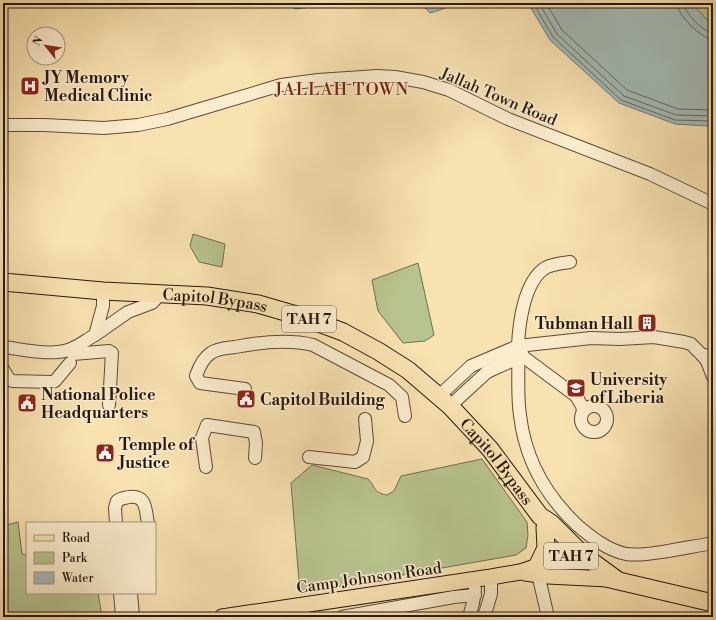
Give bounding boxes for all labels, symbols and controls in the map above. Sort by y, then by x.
north arrow [26,26,66,66]
text: N [30,34,47,49]
street label: Jallah Town Road [436,63,560,130]
place label: JY Memory Medical Clinic [42,68,152,106]
hospital icon: JY Memory Medical Clinic [19,75,41,97]
district label: JALLAH TOWN [274,79,409,101]
street label: Capitol Bypass [162,285,270,317]
road number: TAH 7 [282,306,336,332]
building icon: Tubman Hall [636,312,658,334]
place label: Tubman Hall [535,314,634,334]
place label: University of Liberia [590,370,668,408]
school or university icon: University of Liberia [565,377,587,399]
place label: National Police Headquarters [41,385,156,423]
public building icon: Capitol Building [235,388,257,410]
place label: Capitol Building [260,390,386,410]
public building icon: National Police Headquarters [16,392,38,414]
street label: Capitol Bypass [455,414,537,509]
place label: Temple of Justice [117,435,196,473]
public building icon: Temple of Justice [94,442,116,464]
legend [26,522,156,594]
text: Road [62,531,90,546]
road number: TAH 7 [544,543,598,569]
text: Park [62,551,88,566]
street label: Camp Johnson Road [295,558,443,598]
text: Water [61,571,94,586]

